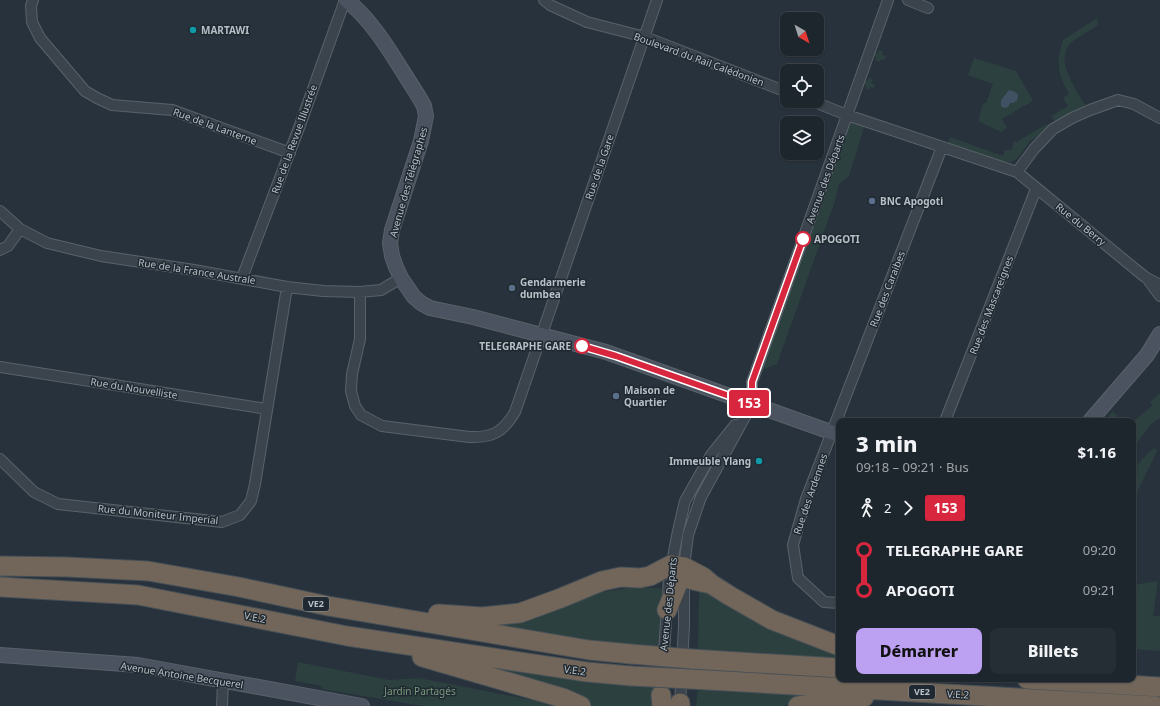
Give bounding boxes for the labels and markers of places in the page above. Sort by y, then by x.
place label: MARTAWI [201,23,249,37]
marker: MARTAWI [188,25,198,35]
place label: BNC Apogoti [880,194,943,208]
marker: BNC Apogoti [867,196,877,206]
marker: APOGOTI [795,231,811,247]
place label: APOGOTI [814,232,860,246]
place label: Gendarmerie dumbea [520,275,586,301]
marker: Gendarmerie dumbea [507,283,517,293]
marker: TELEGRAPHE GARE [574,338,590,354]
place label: TELEGRAPHE GARE [479,339,571,353]
place label: Maison de Quartier [624,383,675,409]
marker: Maison de Quartier [611,391,621,401]
place label: Immeuble Ylang [669,454,751,468]
marker: Immeuble Ylang [754,456,764,466]

